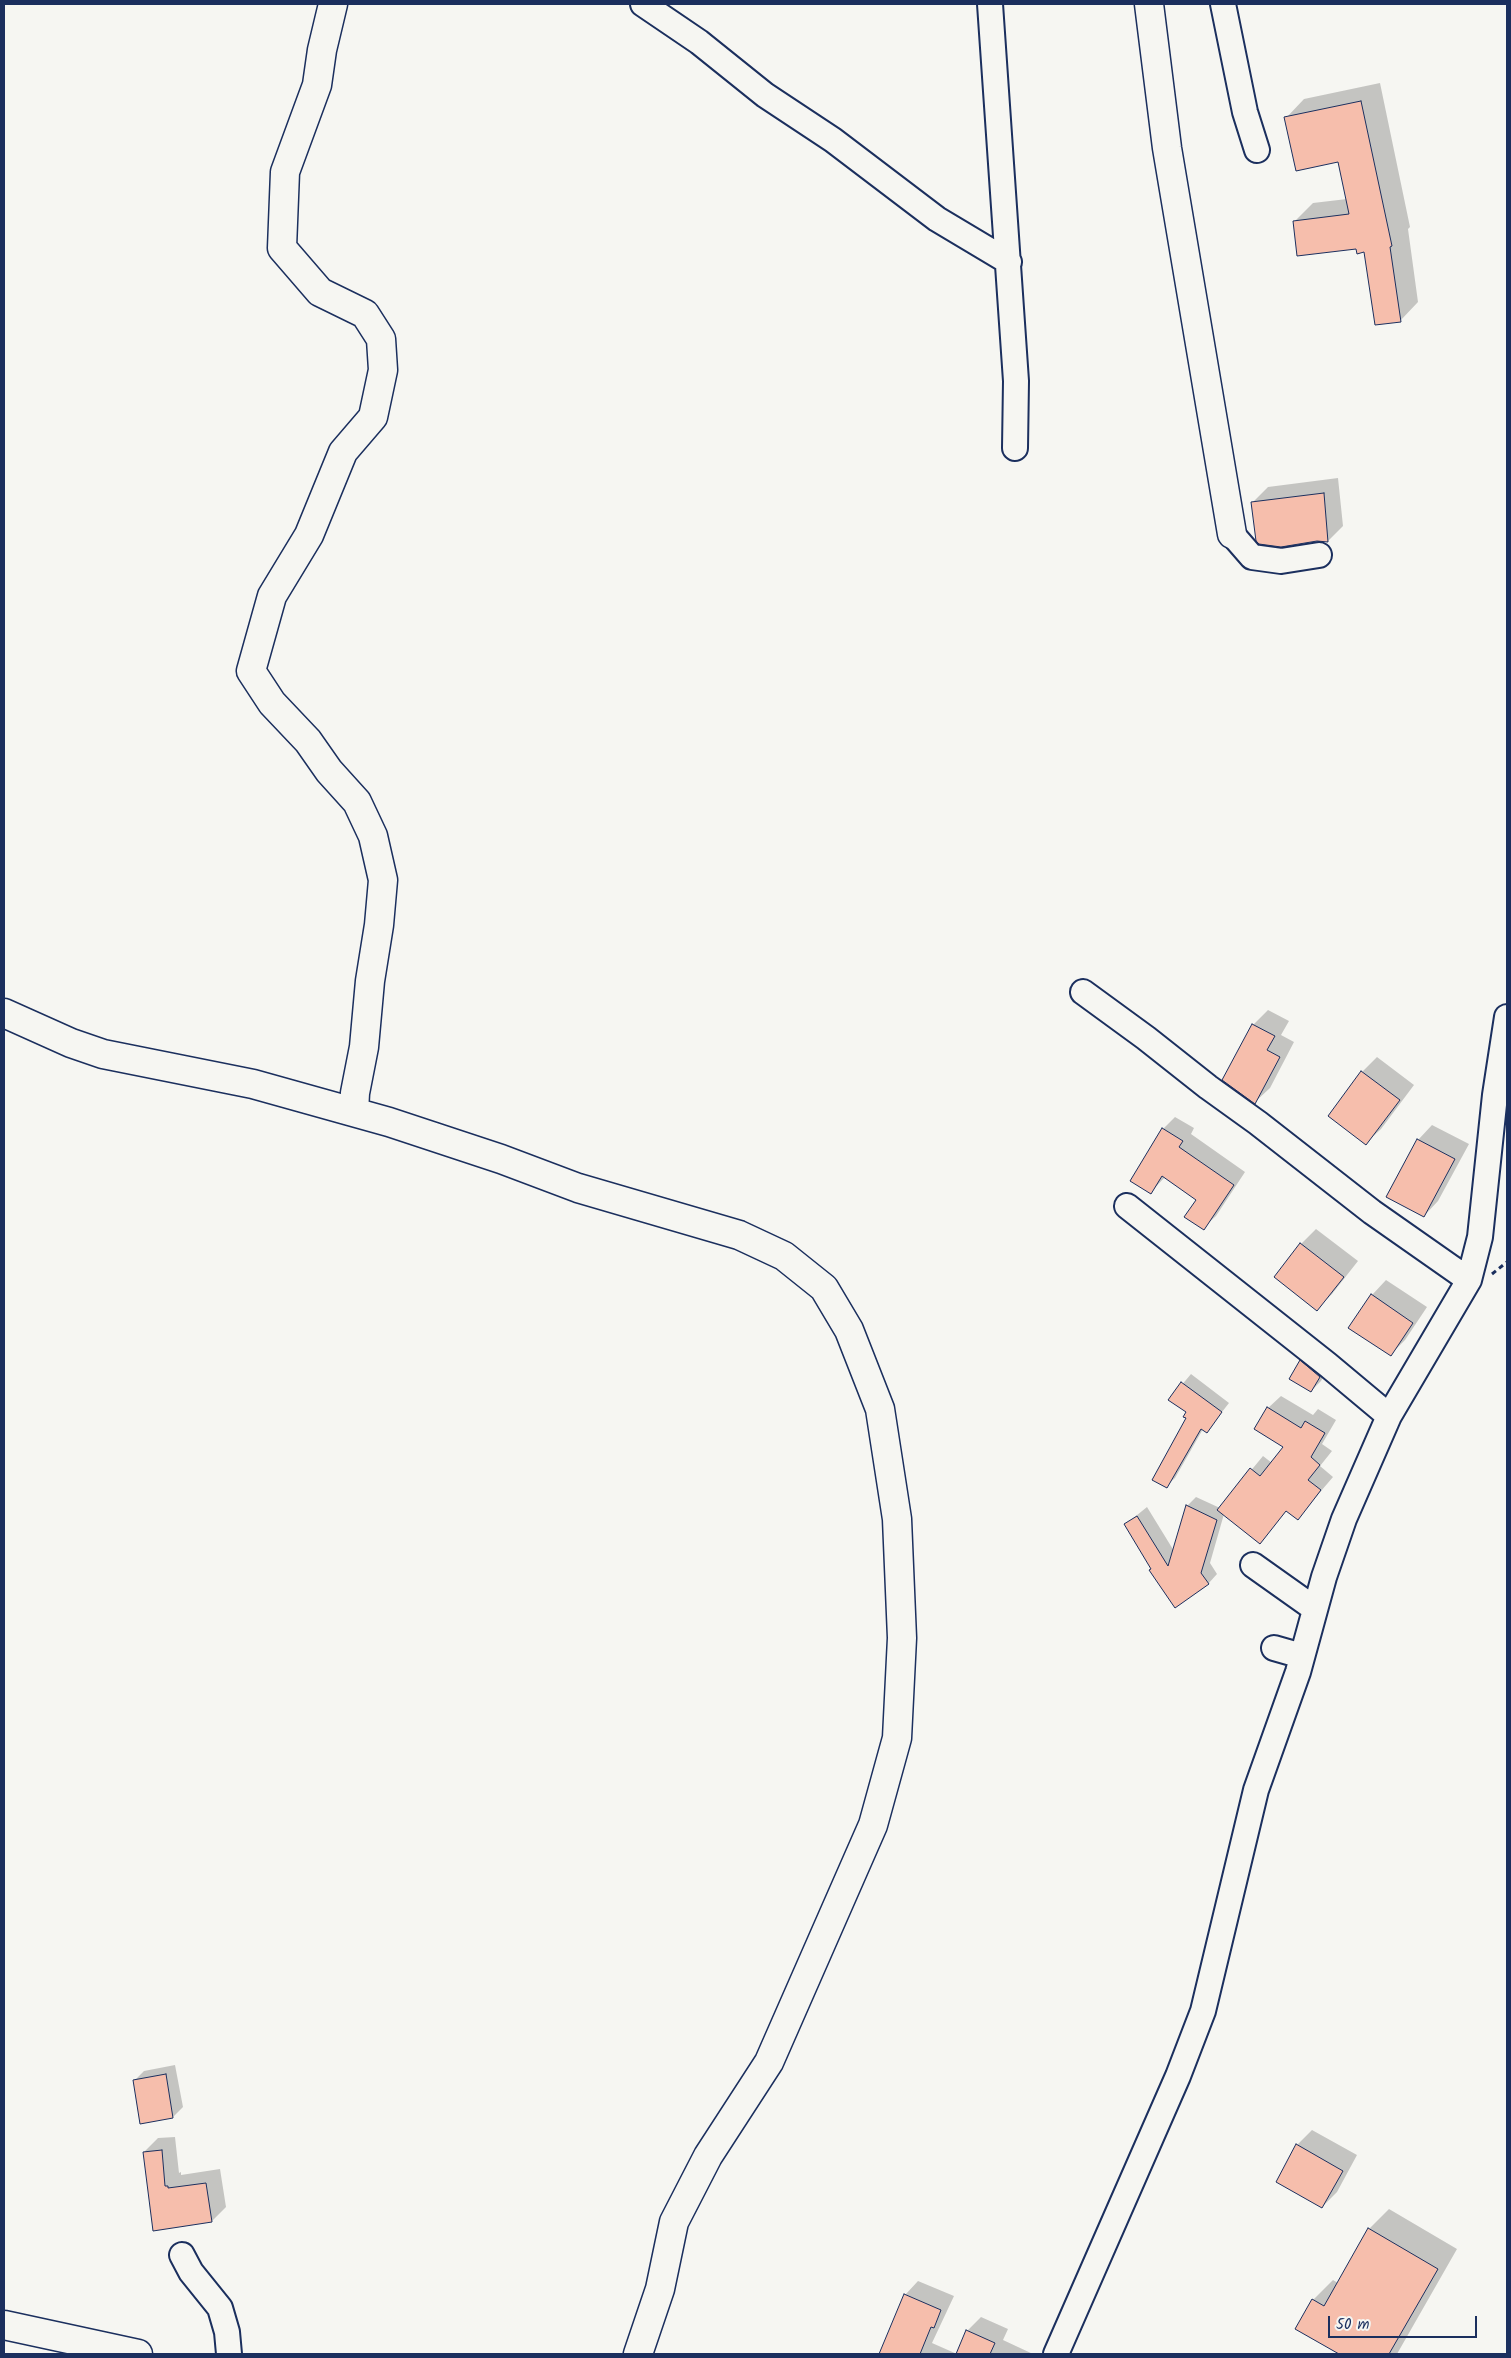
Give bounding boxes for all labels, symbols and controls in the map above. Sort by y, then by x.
scale bar [1331,2306,1480,2338]
text: 50 m [1336,2313,1370,2337]

